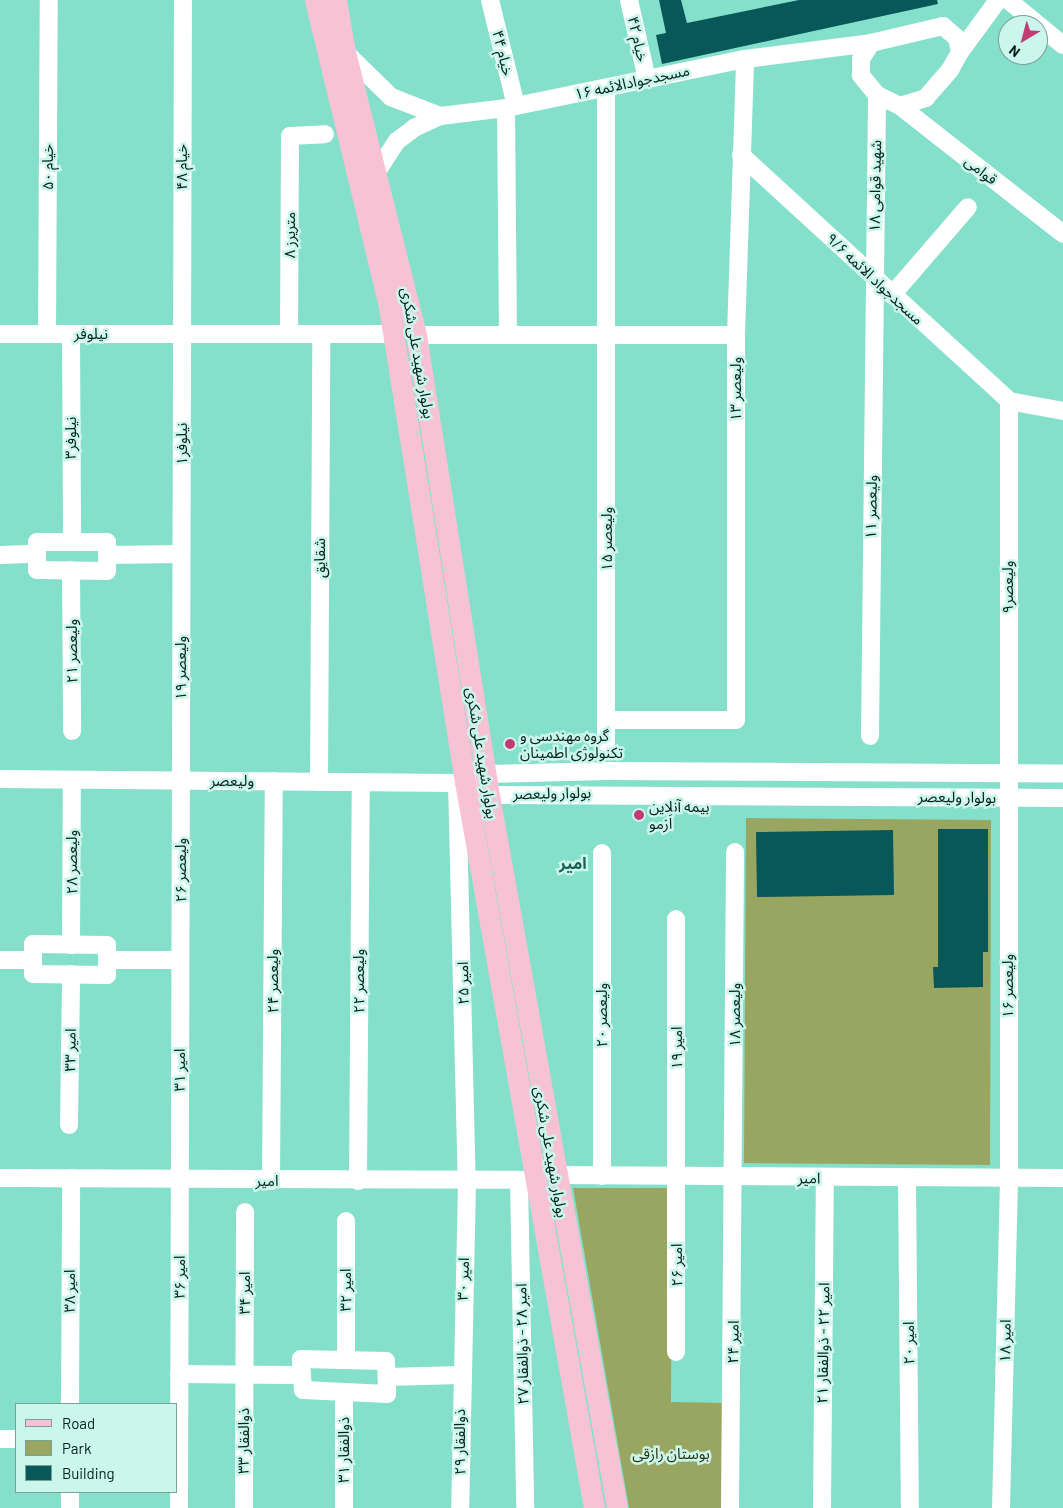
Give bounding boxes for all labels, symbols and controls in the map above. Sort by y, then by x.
street label: خیام ۴۲ [624,14,652,64]
north arrow [998,15,1048,65]
street label: خیام ۴۴ [489,28,517,78]
text: N [1005,42,1023,61]
street label: مسجدجوادالائمه ۱۶ [573,61,691,103]
street label: شهید قوامی ۱۸ [865,140,885,232]
street label: خیام ۵۰ [39,144,57,190]
street label: خیام ۴۸ [173,144,191,190]
street label: قوامی [961,152,1001,188]
street label: ۸ متریرز [281,212,299,258]
street label: مسجدجواد الائمه ۹/۶ [823,229,927,329]
street label: بولوار شهید علی شکری [398,286,438,420]
street label: نیلوفر [74,325,108,343]
street label: ولیعصر ۱۳ [727,357,745,421]
street label: نیلوفر۳ [62,417,80,459]
street label: نیلوفر۱ [173,423,191,465]
street label: ولیعصر ۱۱ [861,475,881,539]
street label: ولیعصر ۱۵ [598,507,616,571]
street label: شقایق [311,538,329,578]
street label: ولیعصر۹ [999,561,1017,613]
street label: ولیعصر ۲۱ [63,619,81,683]
street label: ولیعصر ۱۹ [172,636,190,700]
street label: بولوار شهید علی شکری [463,686,501,820]
place label: گروه مهندسی و تکنولوژی اطمینان [520,726,623,761]
marker: گروه مهندسی و تکنولوژی اطمینان [504,738,516,750]
street label: ولیعصر [210,772,254,790]
street label: بولوار ولیعصر [513,783,591,803]
street label: بولوار ولیعصر [918,787,996,807]
place label: بیمه آنلاین اَزمو [649,797,710,832]
marker: بیمه آنلاین اَزمو [633,809,645,821]
street label: ولیعصر ۲۸ [63,830,81,894]
street label: ولیعصر ۲۶ [172,838,190,902]
district label: امیر [559,853,587,873]
street label: ولیعصر ۲۴ [264,949,282,1013]
street label: ولیعصر ۲۲ [350,949,368,1013]
street label: ولیعصر ۱۶ [999,954,1017,1018]
street label: امیر ۲۵ [454,961,472,1005]
street label: ولیعصر ۲۰ [593,983,611,1047]
street label: ولیعصر ۱۸ [726,983,744,1047]
street label: امیر ۱۹ [668,1026,686,1070]
street label: امیر ۳۳ [61,1028,79,1072]
street label: امیر ۳۱ [171,1048,189,1092]
street label: بولوار شهید علی شکری [531,1085,571,1219]
street label: امیر [797,1169,821,1187]
street label: امیر [256,1172,278,1190]
street label: امیر ۲۶ [668,1243,686,1287]
street label: امیر ۳۶ [171,1255,189,1299]
street label: امیر ۳۰ [453,1257,473,1301]
street label: امیر ۳۲ [337,1268,355,1312]
street label: امیر ۳۸ [61,1269,79,1313]
street label: امیر ۳۴ [236,1271,254,1315]
street label: امیر ۲۲ - ذوالفقار ۲۱ [813,1282,833,1404]
street label: امیر ۲۸ - ذوالفقار ۲۷ [512,1283,532,1405]
street label: امیر ۱۸ [996,1319,1014,1363]
street label: امیر ۲۴ [724,1320,742,1364]
street label: امیر ۲۰ [900,1321,918,1365]
legend [15,1403,178,1493]
street label: ذوالفقار ۳۳ [235,1408,253,1474]
street label: ذوالفقار ۲۹ [451,1409,469,1475]
text: Road [62,1414,95,1432]
street label: ذوالفقار ۳۱ [335,1417,353,1483]
text: Park [62,1439,91,1457]
park label: بوستان رازقی [632,1445,710,1463]
text: Building [62,1464,115,1482]

